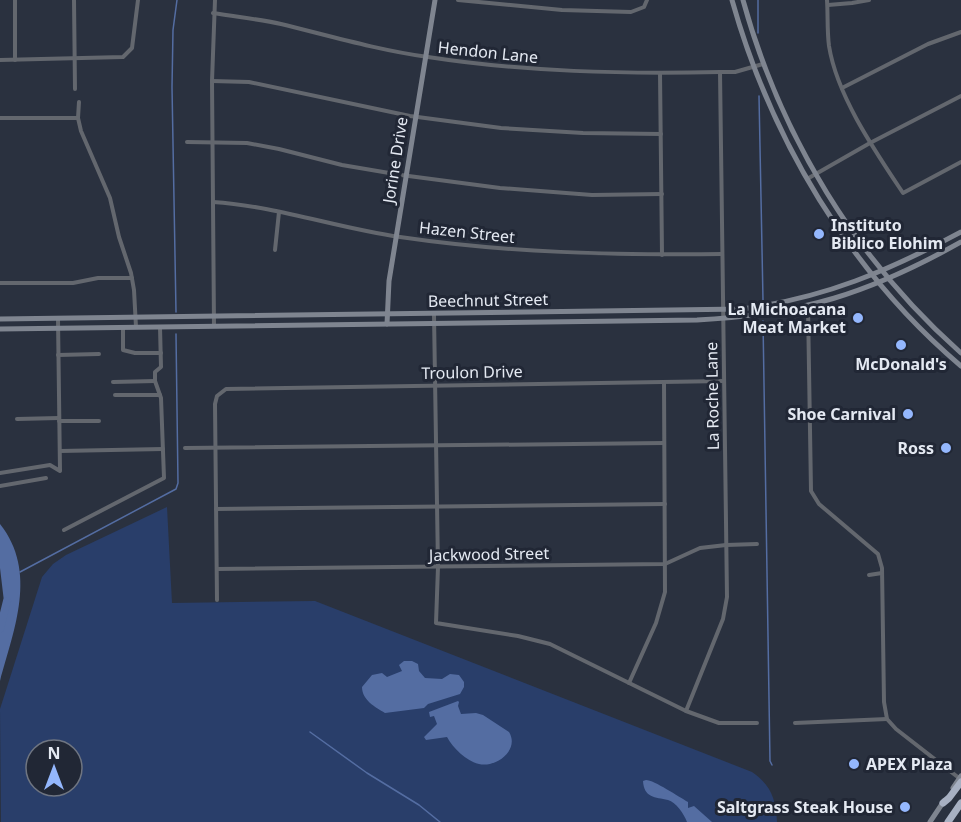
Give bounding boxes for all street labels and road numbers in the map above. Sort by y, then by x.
street label: Hendon Lane [437,36,539,68]
street label: Jorine Drive [377,115,413,207]
street label: Hazen Street [418,216,516,248]
street label: Beechnut Street [428,288,549,312]
street label: La Roche Lane [700,342,724,450]
street label: Troulon Drive [421,360,523,384]
street label: Jackwood Street [427,542,549,566]

